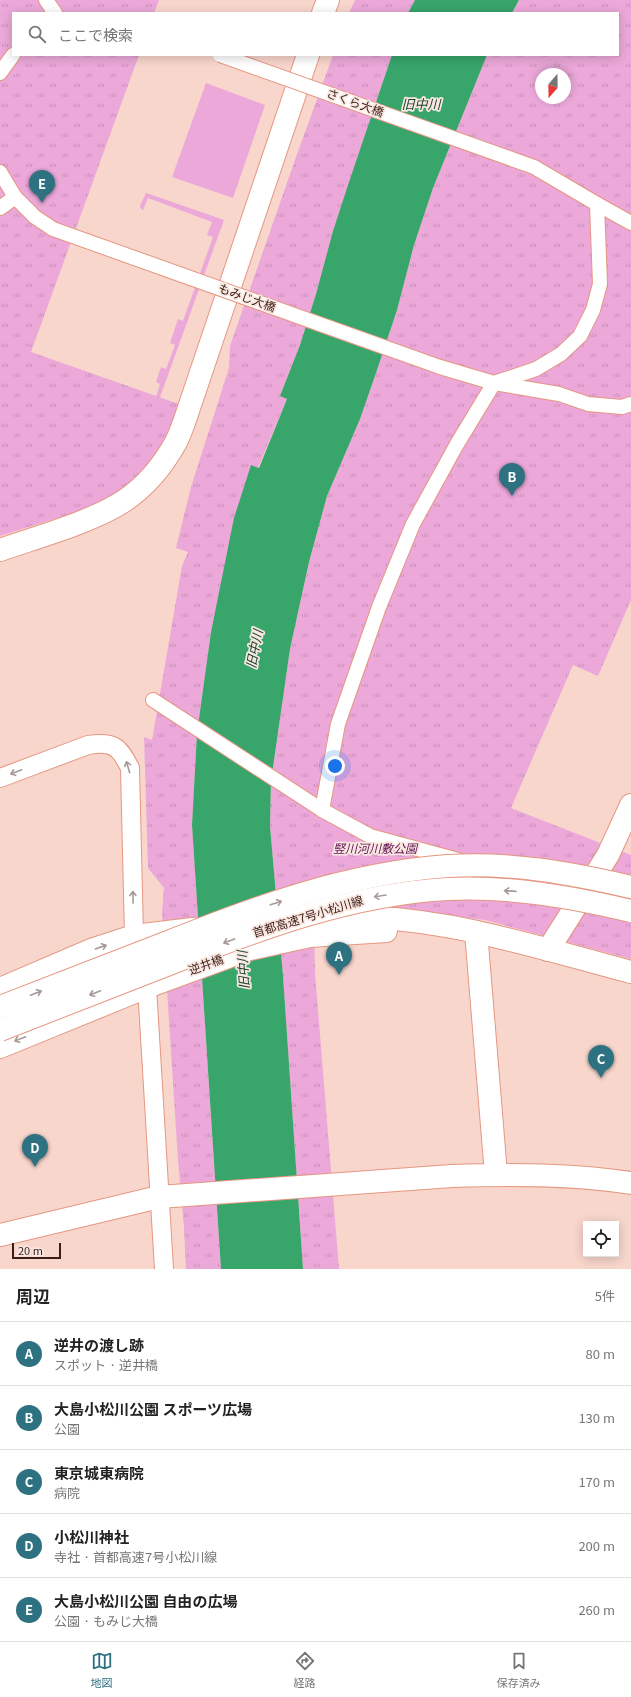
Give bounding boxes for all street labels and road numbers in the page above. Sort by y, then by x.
street label: さくら大橋 [324,83,387,120]
street label: もみじ大橋 [216,278,279,315]
street label: 首都高速7号小松川線 [250,891,365,940]
street label: 逆井橋 [186,949,225,978]

